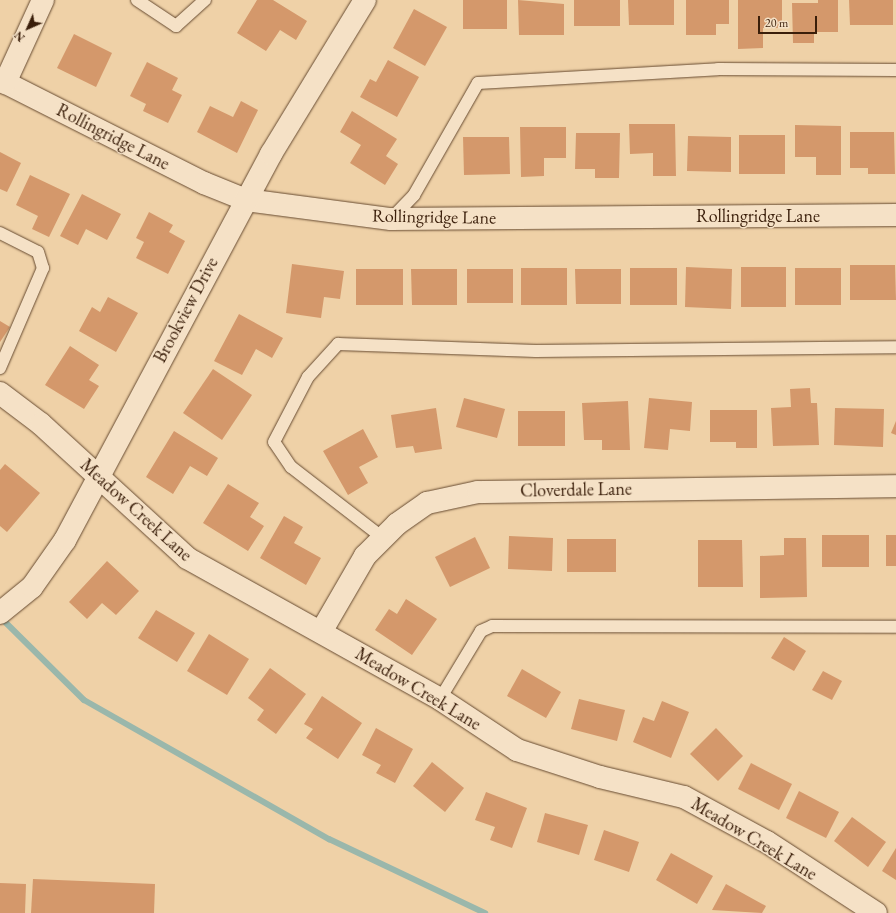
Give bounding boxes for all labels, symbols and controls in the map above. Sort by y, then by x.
north arrow [8,8,48,48]
scale bar [760,8,819,34]
text: 20 m [765,15,788,31]
text: N [11,28,28,45]
street label: Rollingridge Lane [53,99,173,175]
street label: Rollingridge Lane [372,205,496,229]
street label: Rollingridge Lane [696,205,820,227]
street label: Brookview Drive [149,254,223,366]
street label: Meadow Creek Lane [76,454,196,566]
street label: Cloverdale Lane [520,478,632,502]
street label: Meadow Creek Lane [351,643,485,735]
street label: Meadow Creek Lane [687,793,821,885]

